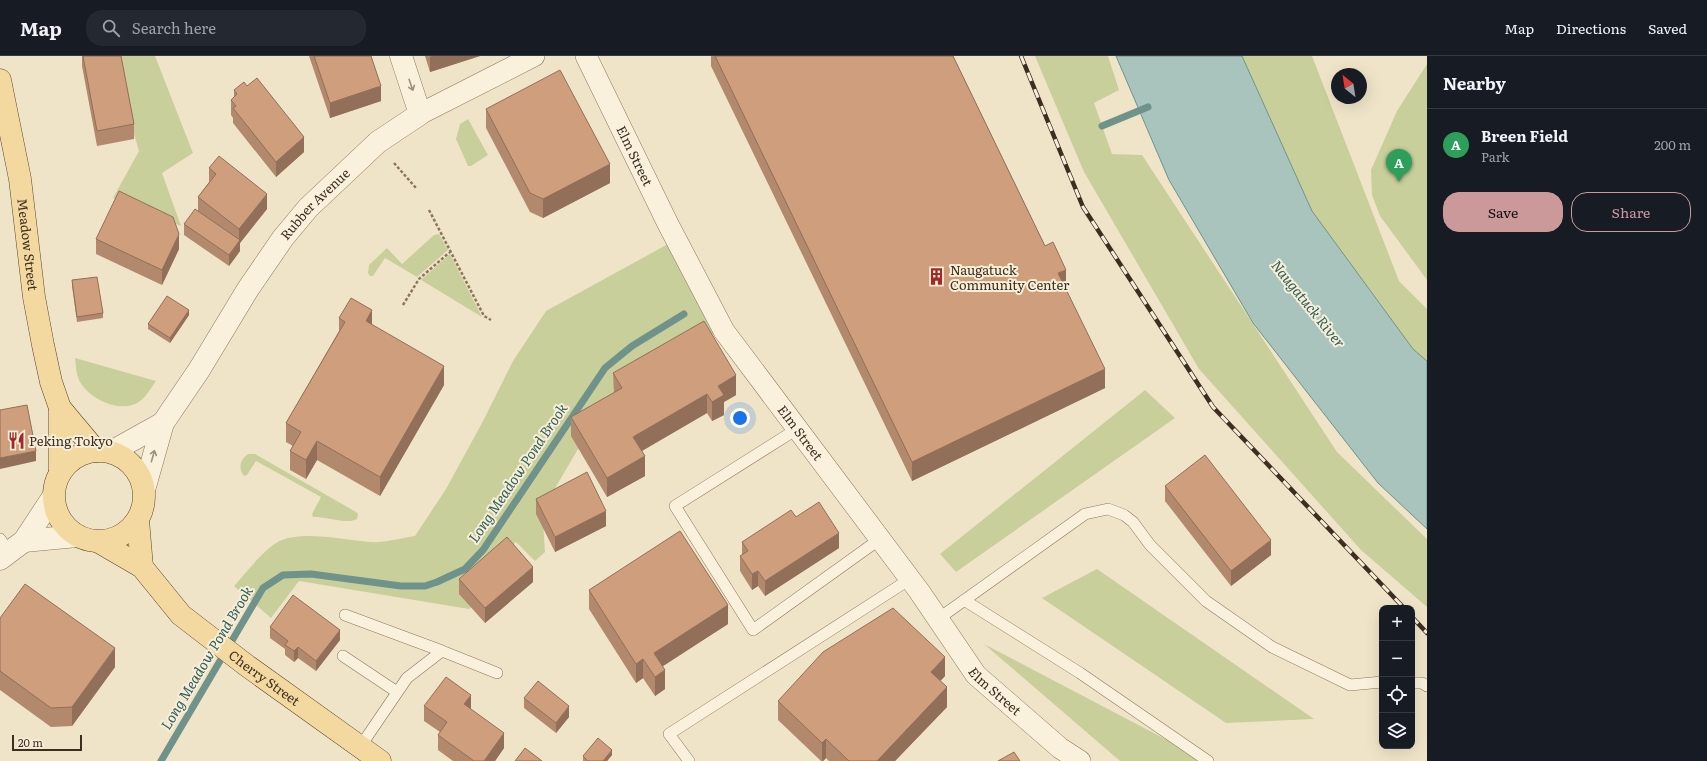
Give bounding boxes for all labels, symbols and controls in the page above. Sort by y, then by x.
search box [86,10,366,46]
text: Map [20,14,62,42]
text: Search here [132,16,216,39]
icon: search [100,17,122,39]
text: Map [1504,18,1534,38]
text: Directions [1556,18,1626,38]
text: Saved [1648,18,1687,38]
north arrow [1331,68,1367,104]
text: Nearby [1443,70,1506,95]
one-way arrow [407,79,415,91]
street label: Elm Street [612,122,658,190]
text: Breen Field [1481,124,1568,147]
text: A [1451,135,1461,154]
text: 200 m [1654,135,1691,154]
text: Park [1481,147,1510,166]
pin: A [1386,149,1412,182]
street label: Rubber Avenue [275,163,354,244]
button: Save [1443,192,1563,232]
button: Share [1571,192,1691,232]
street label: Meadow Street [13,197,43,292]
water label: Naugatuck River [1267,256,1350,352]
place label: Naugatuck Community Center [950,260,1070,294]
building icon: Naugatuck Community Center [927,267,947,287]
water label: Long Meadow Pond Brook [463,399,572,546]
street label: Elm Street [774,401,828,465]
your location [730,408,750,428]
restaurant icon: Peking Tokyo [6,431,26,451]
place label: Peking Tokyo [29,431,113,450]
one-way arrow [150,450,157,463]
water label: Long Meadow Pond Brook [155,582,257,733]
map controls [1379,605,1415,749]
button: + [1379,605,1415,641]
button: − [1379,641,1415,677]
street label: Cherry Street [225,645,305,710]
street label: Elm Street [964,663,1026,720]
button: locate [1379,677,1415,713]
button: layers [1379,713,1415,749]
scale bar [12,733,82,752]
text: 20 m [18,734,43,750]

